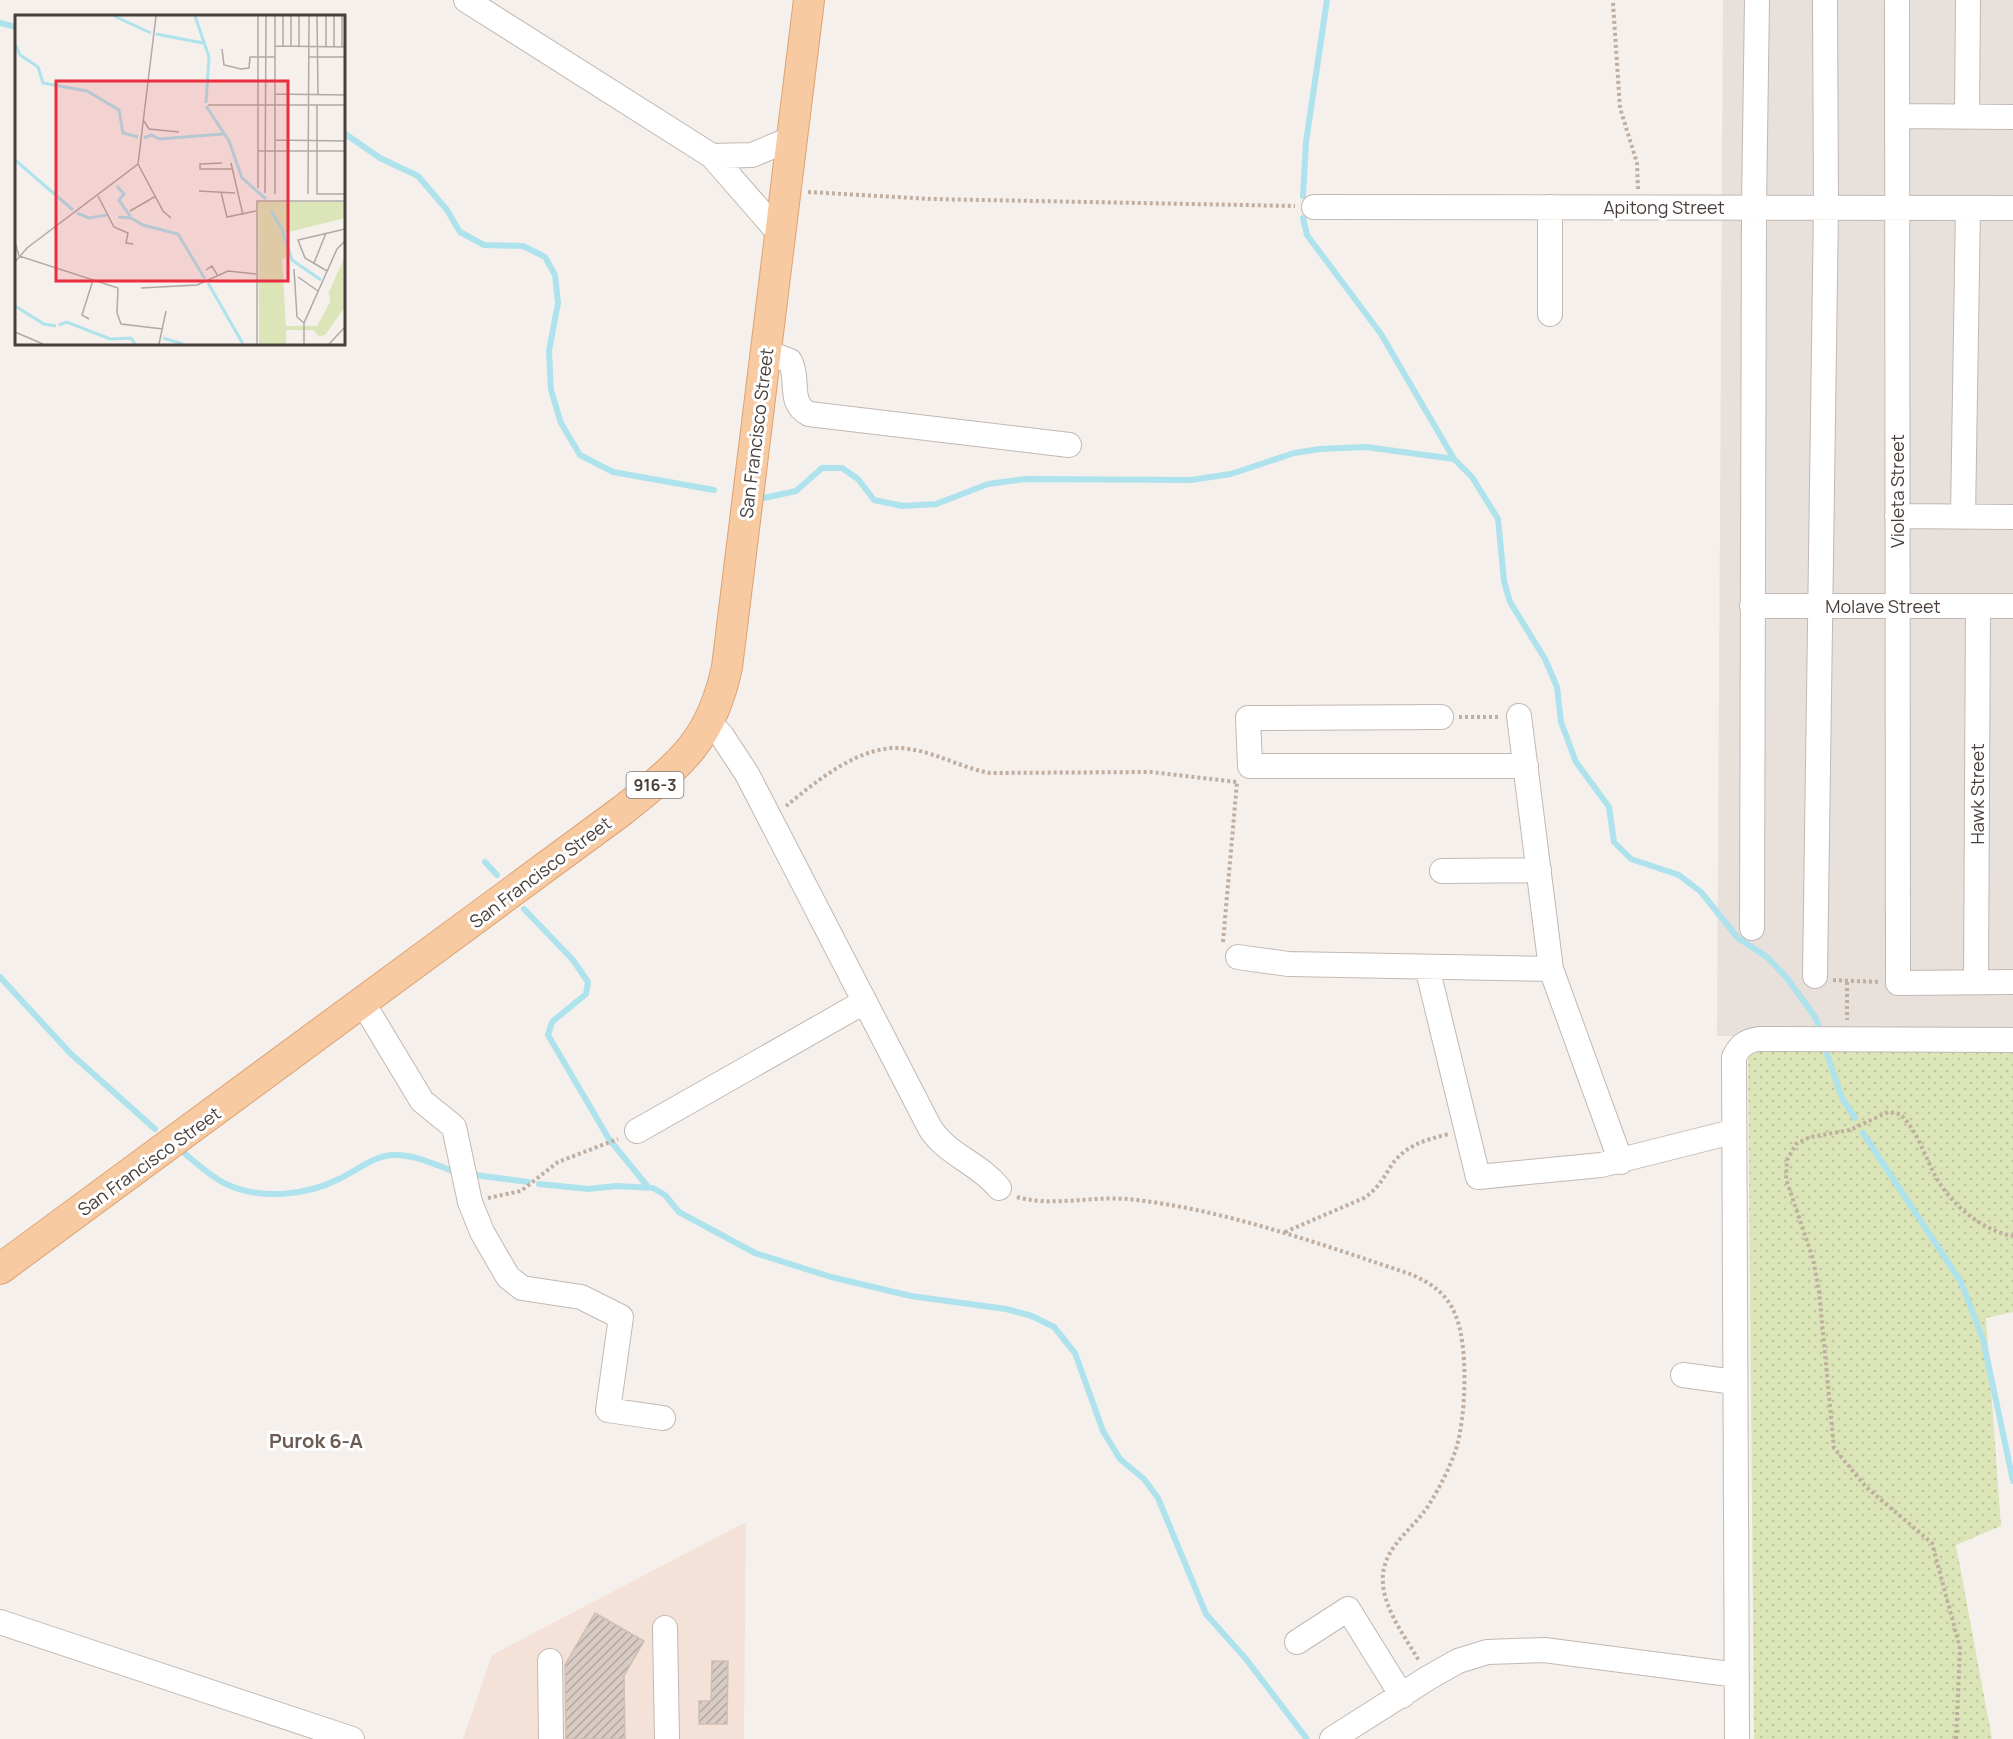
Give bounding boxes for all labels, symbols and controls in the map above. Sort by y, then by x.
inset map [15,15,345,345]
street label: Apitong Street [1603,195,1725,219]
street label: San Francisco Street [734,346,778,520]
street label: Violeta Street [1885,434,1909,548]
street label: Molave Street [1825,594,1941,618]
street label: Hawk Street [1965,743,1989,845]
road number: 916-3 [626,772,684,798]
street label: San Francisco Street [464,811,616,933]
street label: San Francisco Street [73,1101,225,1221]
district label: Purok 6-A [269,1427,364,1454]

